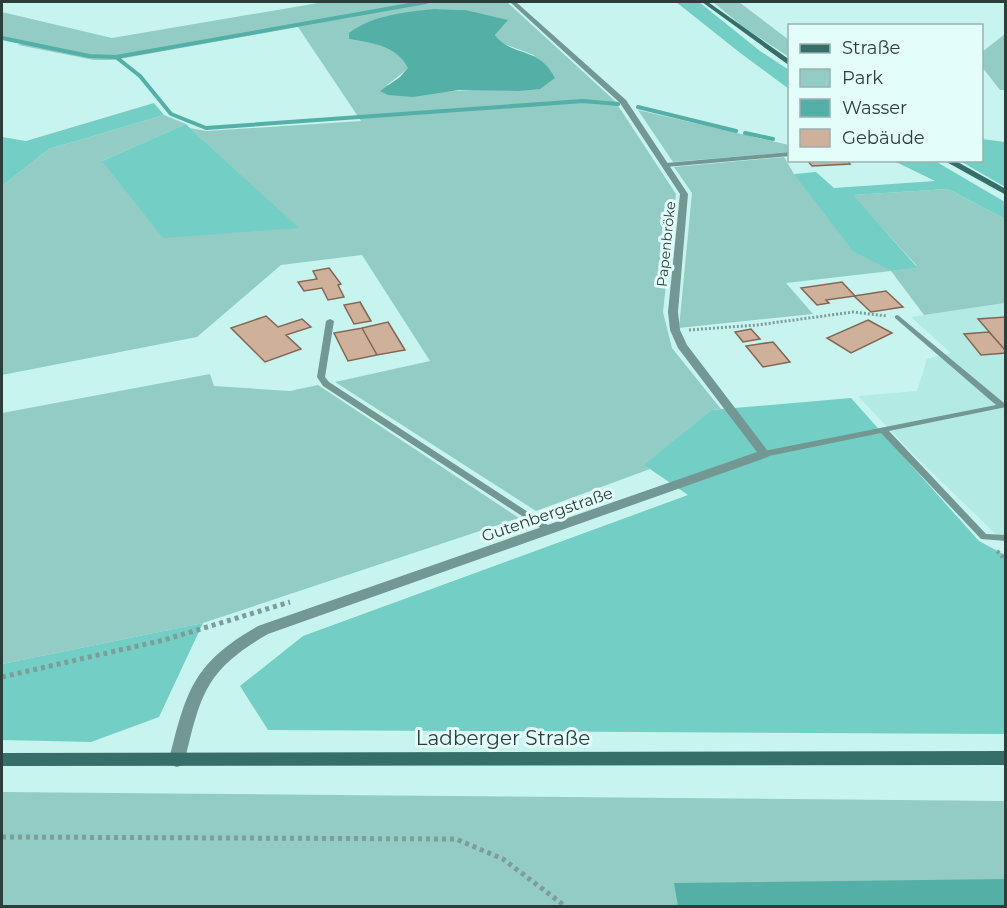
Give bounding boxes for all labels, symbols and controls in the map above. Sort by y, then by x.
legend [788,24,983,162]
text: Straße [842,37,901,59]
text: Park [842,67,883,89]
text: Wasser [842,97,907,119]
text: Gebäude [842,127,925,149]
street label: Papenbröke [653,200,679,288]
street label: Gutenbergstraße [479,483,615,546]
street label: Ladberger Straße [416,726,590,750]

